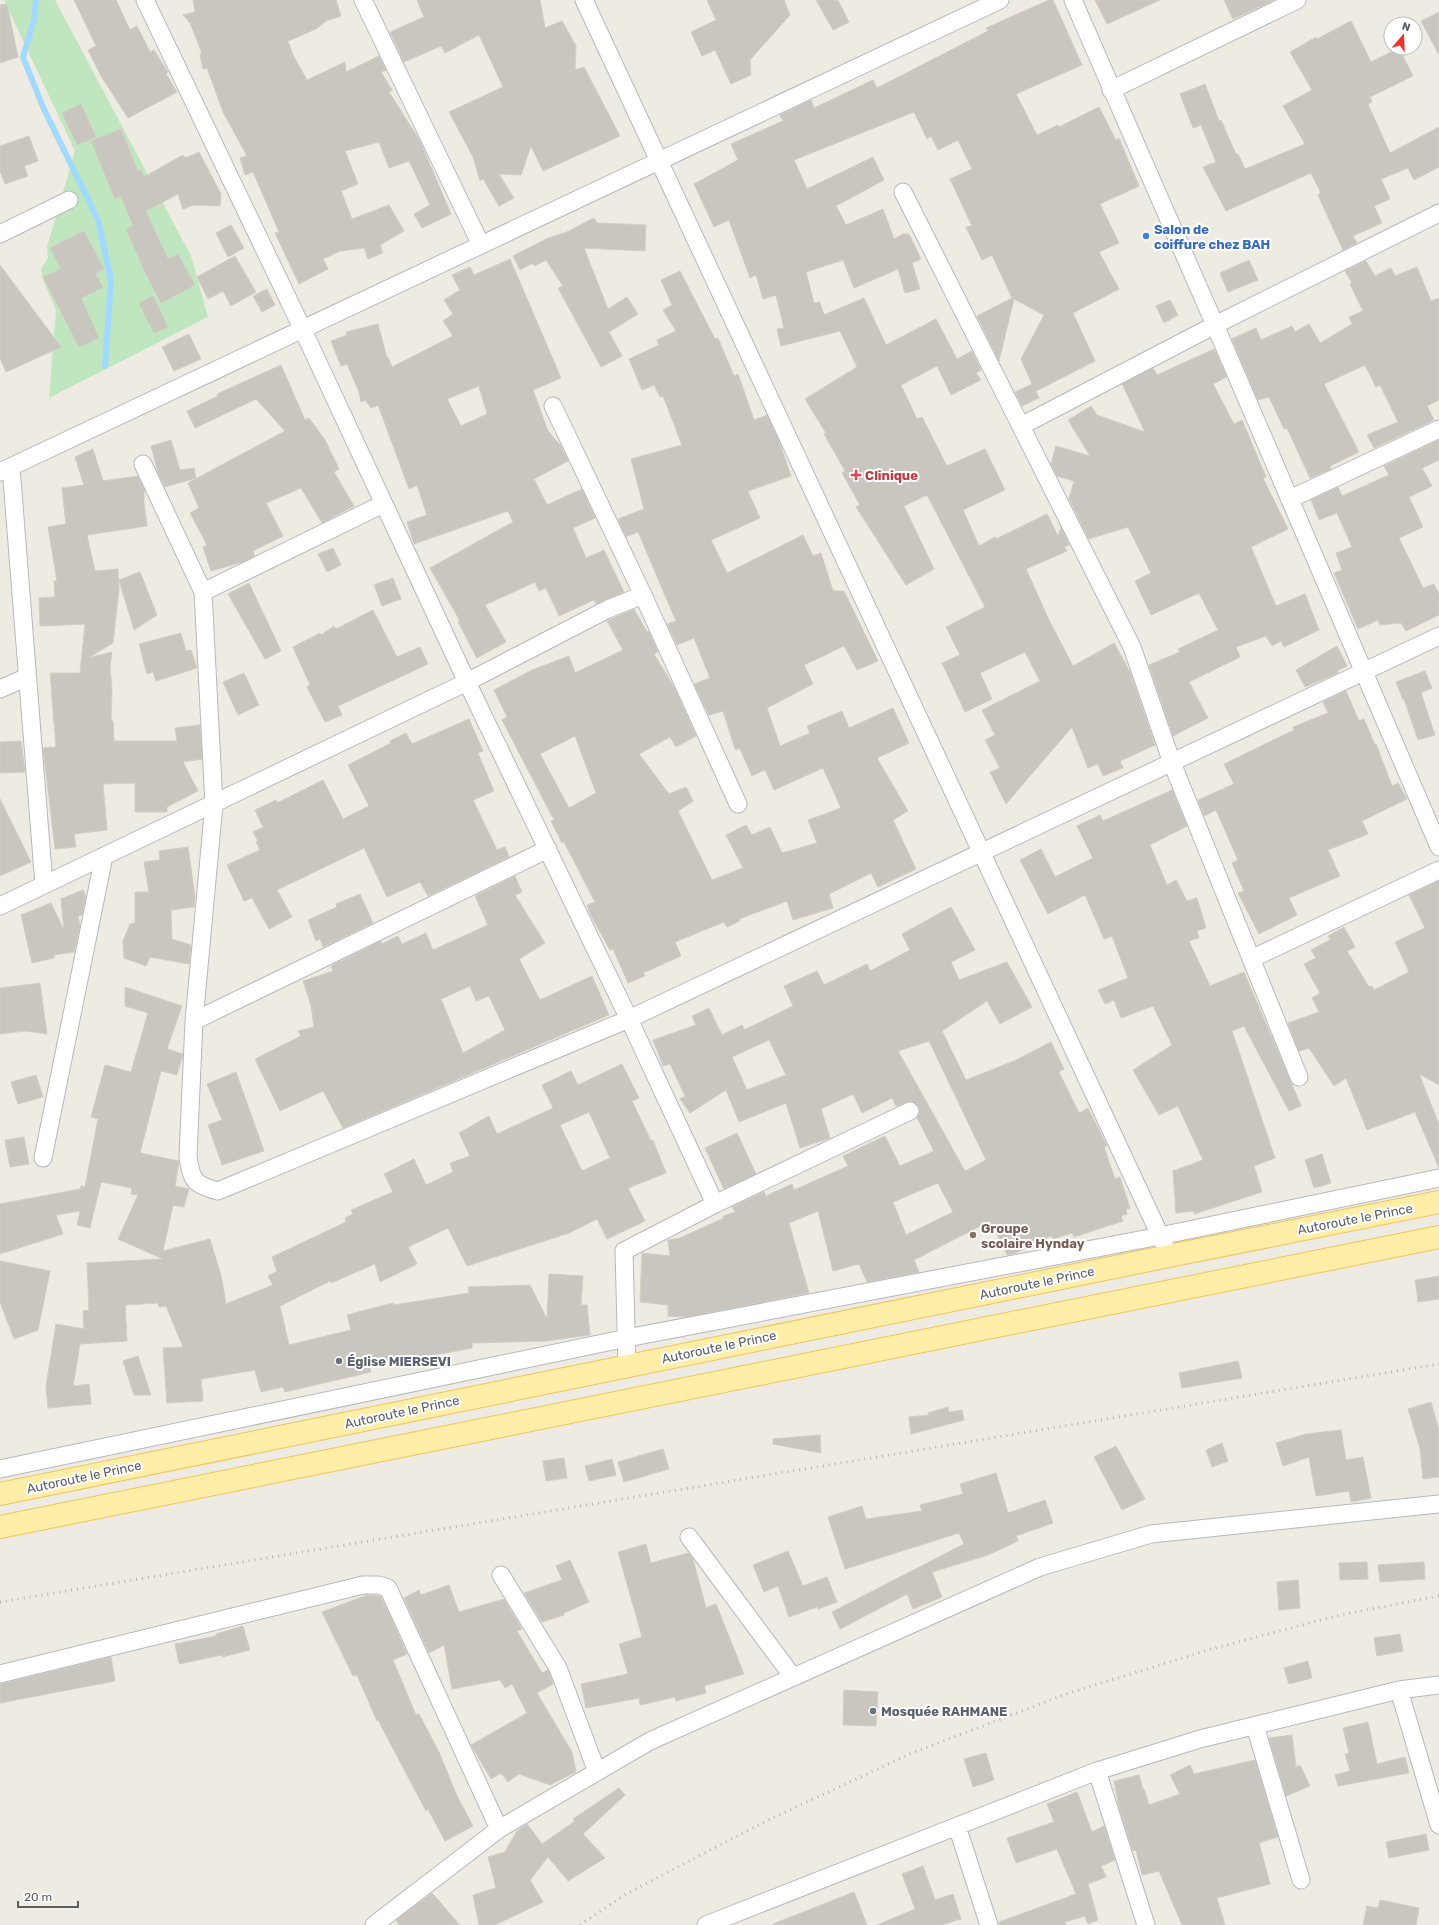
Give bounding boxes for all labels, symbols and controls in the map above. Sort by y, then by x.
north arrow [1383,16,1423,56]
text: N [1400,20,1412,34]
place label: Salon de coiffure chez BAH [1154,222,1270,252]
marker: Salon de coiffure chez BAH [1141,231,1151,241]
place label: Clinique [865,468,918,483]
marker: Clinique [850,469,862,481]
street label: Autoroute le Prince [1296,1200,1414,1238]
place label: Groupe scolaire Hynday [981,1221,1085,1251]
marker: Groupe scolaire Hynday [968,1230,978,1240]
street label: Autoroute le Prince [978,1263,1096,1303]
street label: Autoroute le Prince [660,1327,778,1367]
place label: Église MIERSEVI [347,1354,451,1369]
marker: Église MIERSEVI [334,1356,344,1366]
street label: Autoroute le Prince [343,1392,461,1432]
street label: Autoroute le Prince [25,1457,143,1497]
place label: Mosquée RAHMANE [881,1704,1007,1719]
marker: Mosquée RAHMANE [868,1706,878,1716]
scale bar [18,1883,78,1909]
text: 20 m [24,1890,52,1904]

